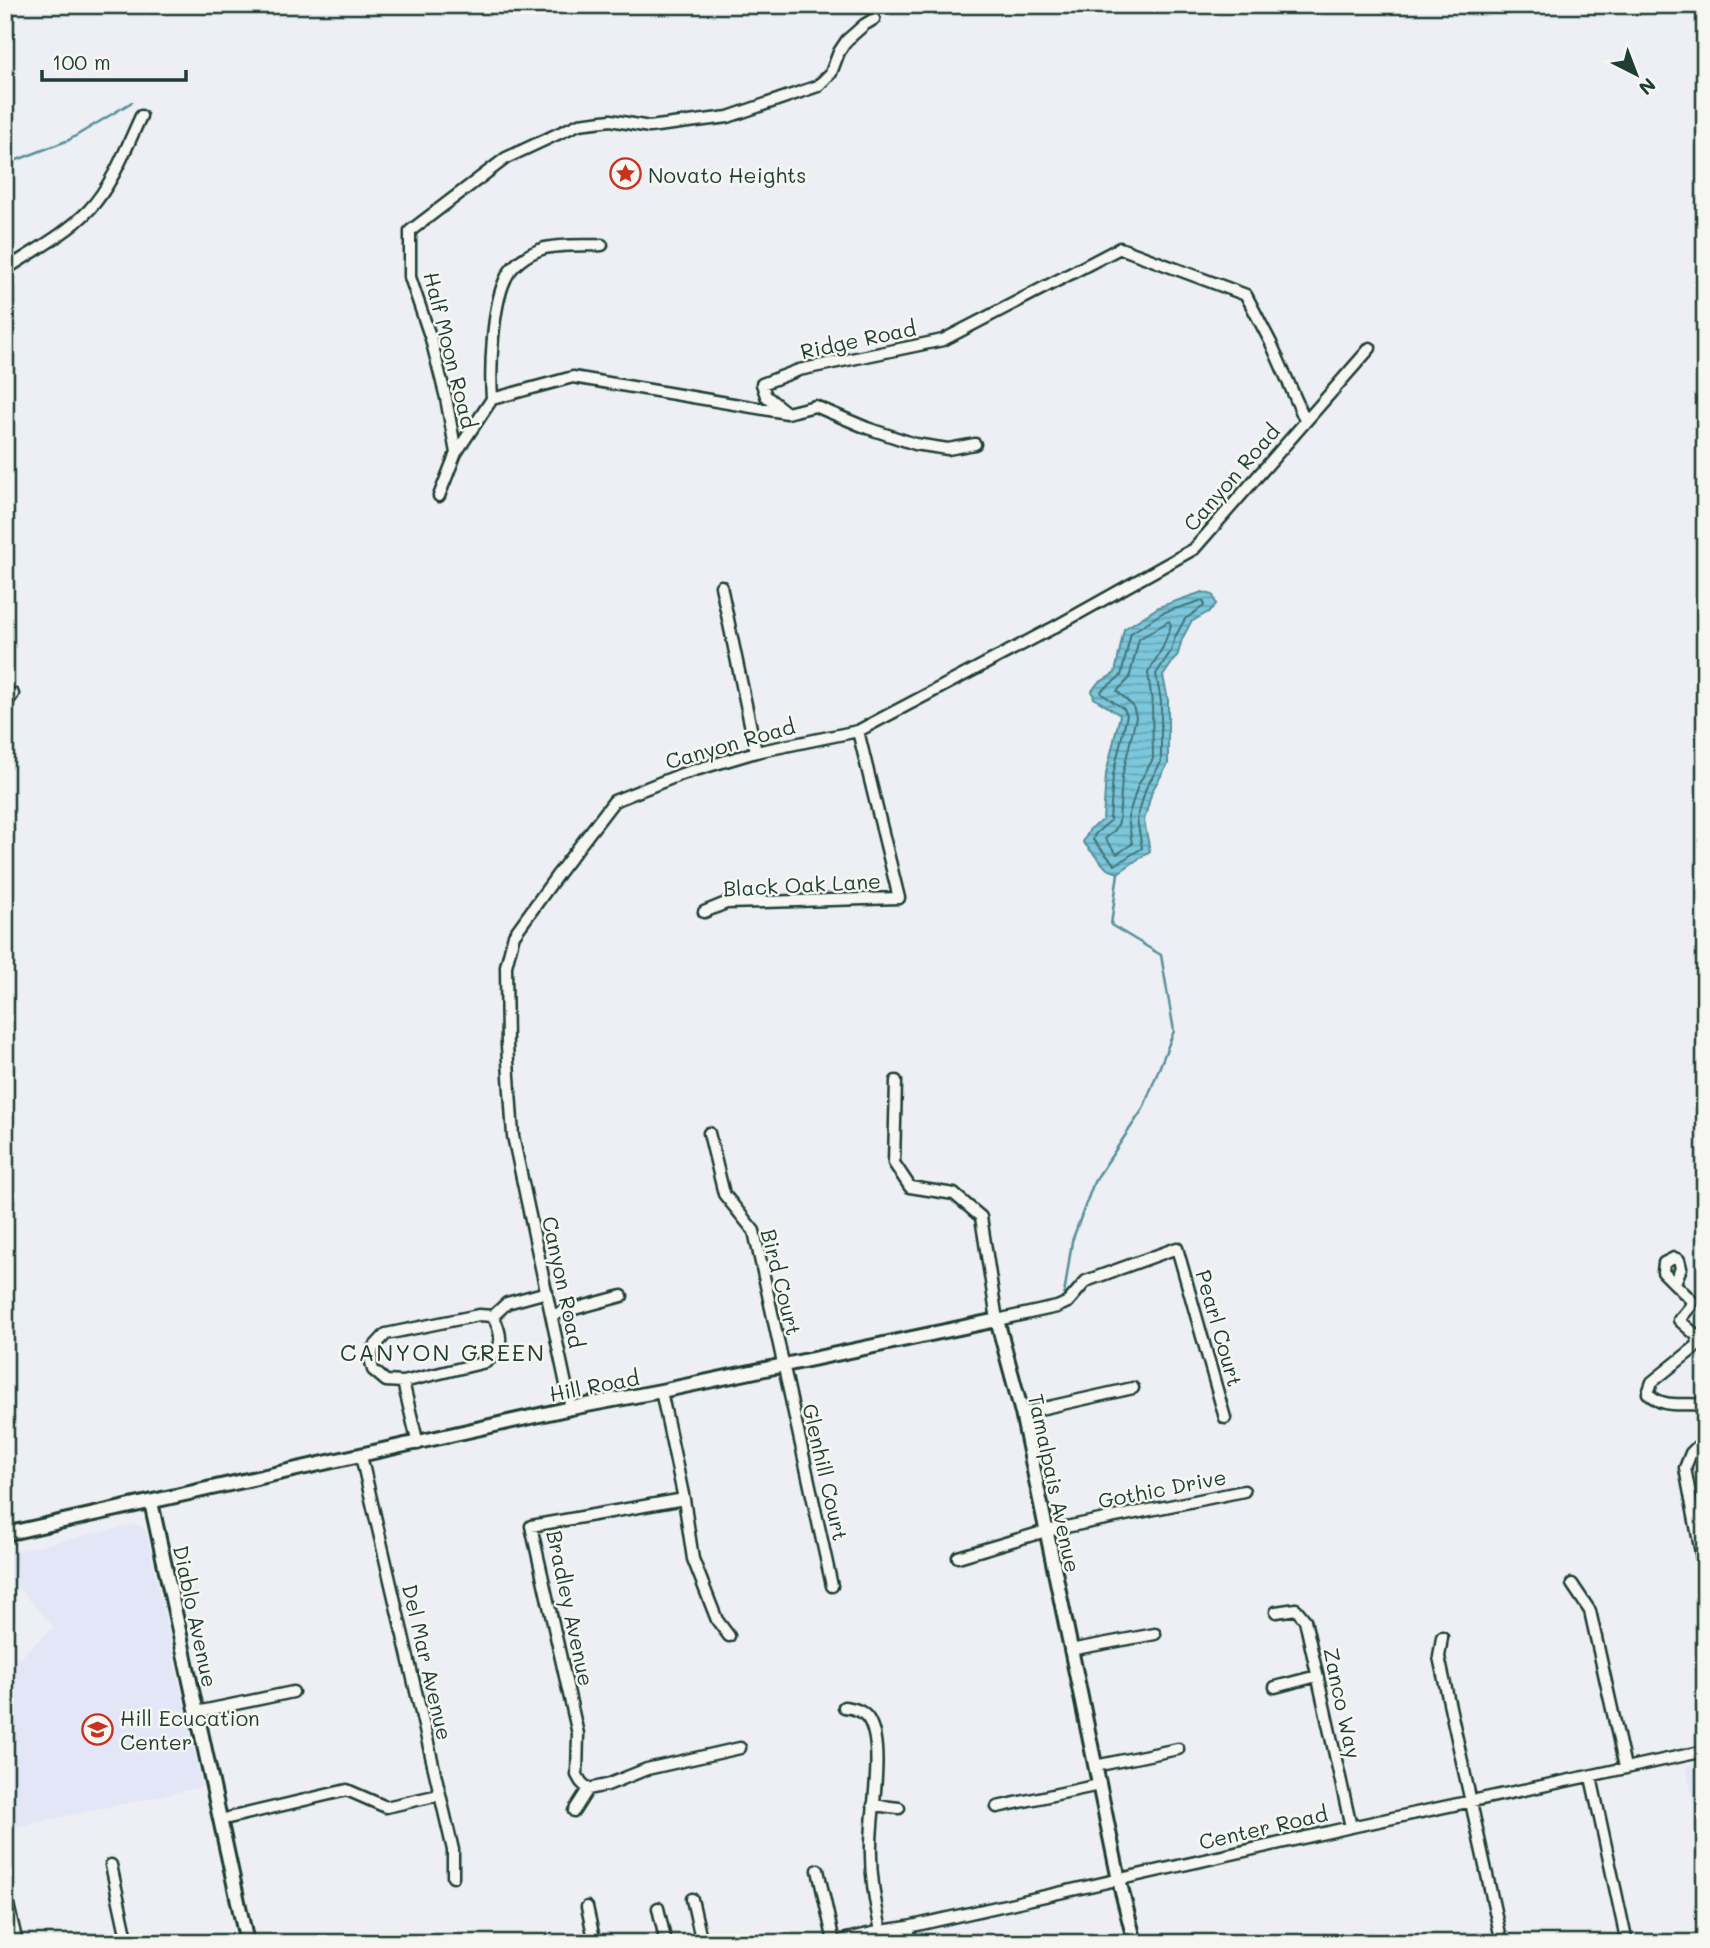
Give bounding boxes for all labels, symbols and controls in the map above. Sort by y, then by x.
scale bar [42,38,186,82]
north arrow [1602,38,1672,108]
text: 100 m [52,48,111,75]
text: N [1634,73,1661,101]
place icon: Novato Heights [608,157,642,191]
place label: Novato Heights [648,161,806,188]
street label: Half Moon Road [418,269,484,431]
street label: Ridge Road [798,314,918,364]
street label: Canyon Road [1177,418,1285,536]
street label: Canyon Road [662,712,798,774]
street label: Black Oak Lane [722,866,882,902]
street label: Canyon Road [537,1214,591,1350]
street label: Bird Court [756,1226,808,1338]
street label: Pearl Court [1190,1267,1250,1389]
district label: CANYON GREEN [340,1337,546,1367]
street label: Hill Road [547,1363,641,1407]
street label: Tamalpais Avenue [1023,1391,1087,1575]
street label: Glenhill Court [797,1401,855,1543]
street label: Gothic Drive [1096,1462,1228,1514]
street label: Bradley Avenue [541,1528,601,1688]
street label: Diablo Avenue [168,1543,224,1689]
street label: Del Mar Avenue [397,1581,459,1743]
street label: Zanco Way [1318,1645,1368,1761]
place label: Hill Ecucation Center [120,1704,260,1755]
school or university icon: Hill Ecucation Center [80,1712,114,1746]
street label: Center Road [1196,1799,1330,1855]

